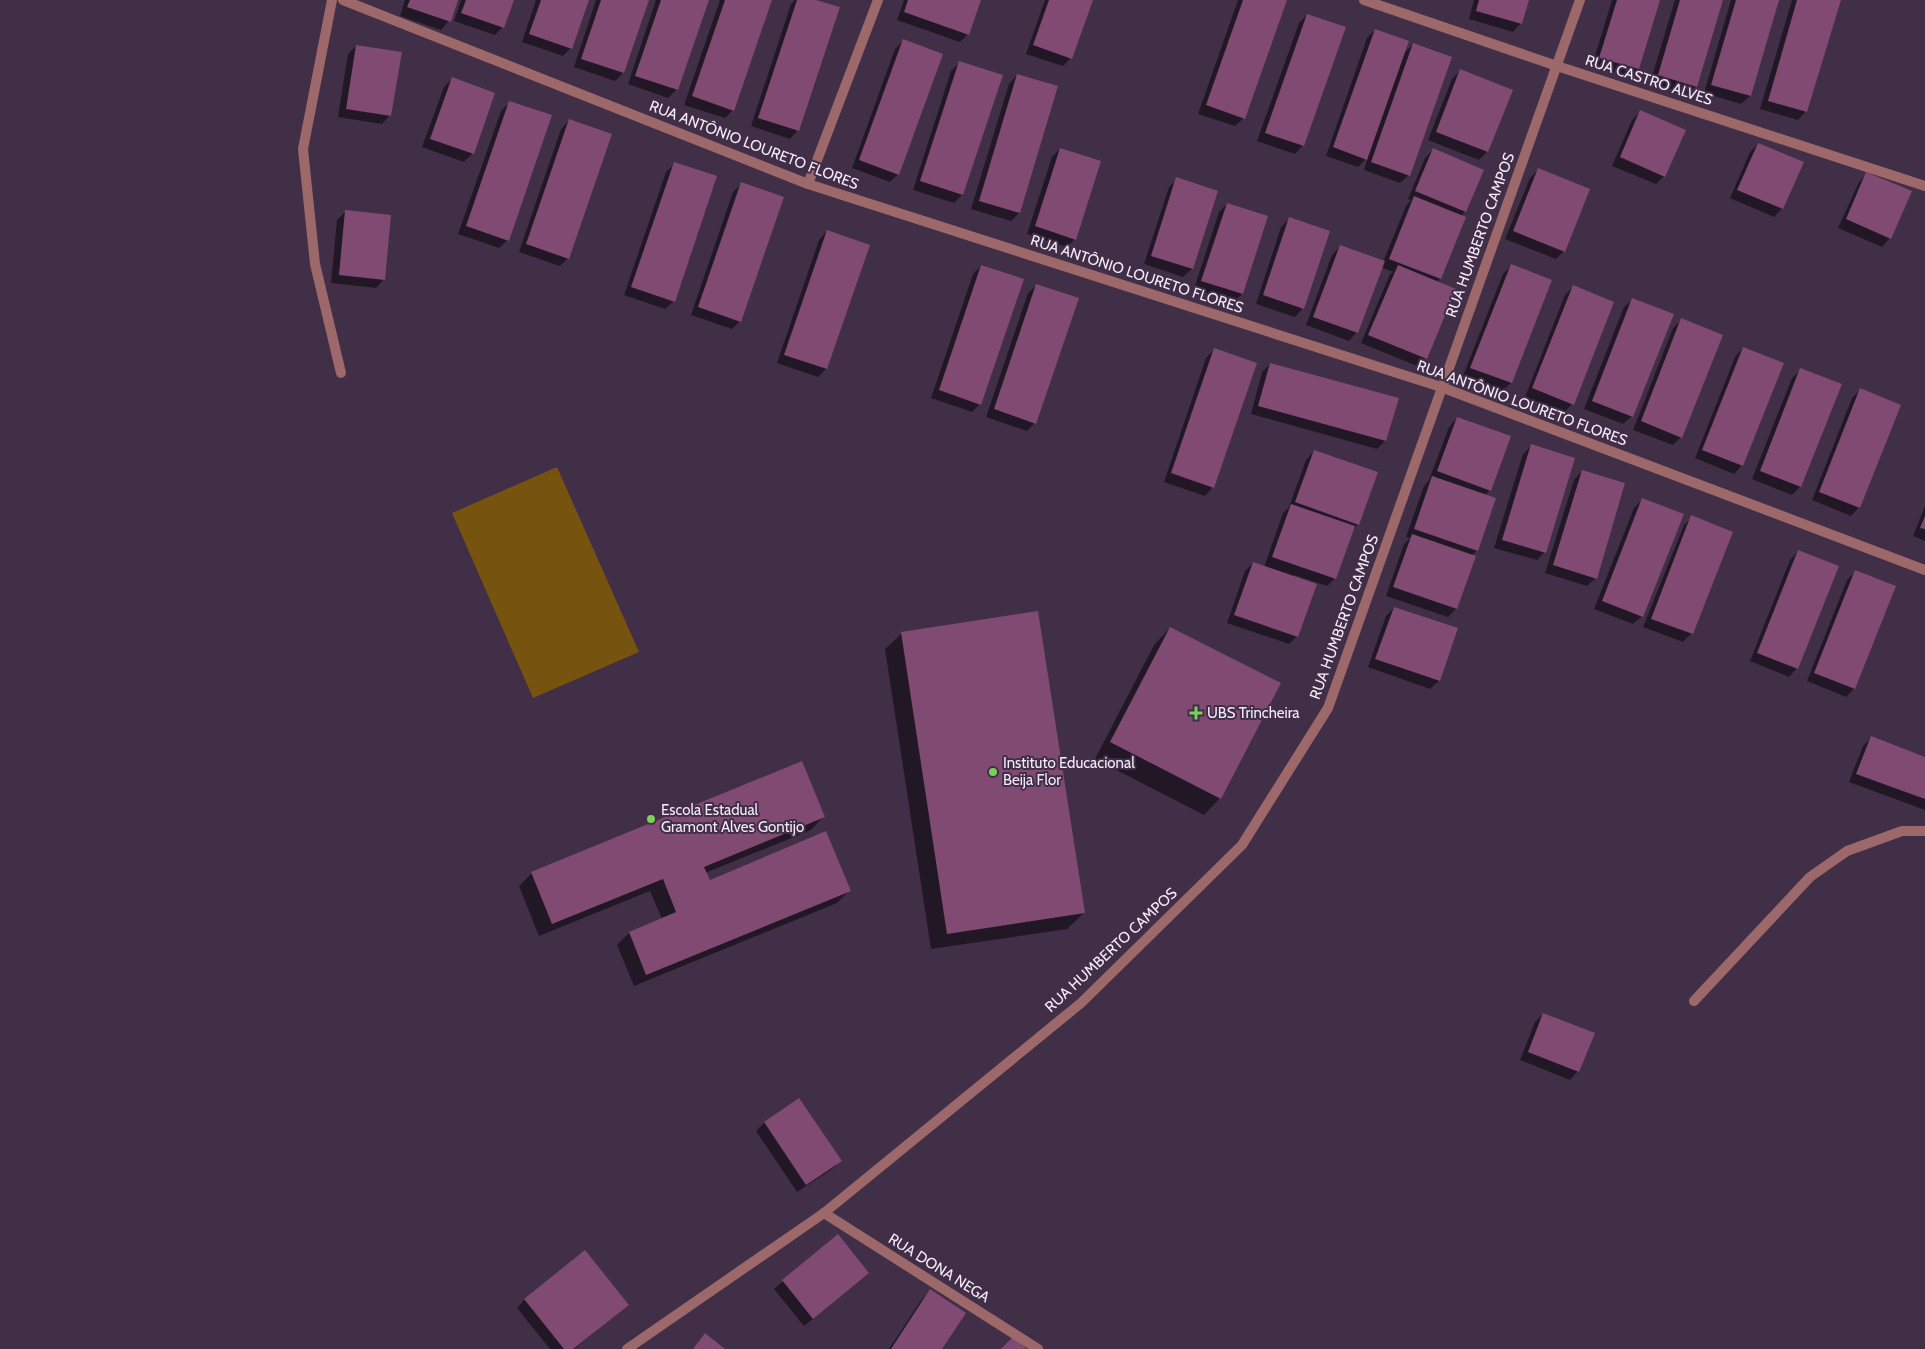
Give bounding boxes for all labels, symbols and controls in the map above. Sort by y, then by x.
street label: RUA CASTRO ALVES [1583,51,1715,109]
street label: RUA ANTÔNIO LOURETO FLORES [647,96,862,193]
street label: RUA HUMBERTO CAMPOS [1442,150,1518,320]
street label: RUA ANTÔNIO LOURETO FLORES [1028,230,1246,317]
street label: RUA ANTÔNIO LOURETO FLORES [1414,356,1630,450]
street label: RUA HUMBERTO CAMPOS [1306,532,1382,702]
place label: UBS Trincheira [1207,704,1300,722]
marker: UBS Trincheira [1189,706,1203,720]
place label: Instituto Educacional Beija Flor [1003,754,1135,789]
marker: Instituto Educacional Beija Flor [987,766,999,778]
place label: Escola Estadual Gramont Alves Gontijo [661,801,804,836]
marker: Escola Estadual Gramont Alves Gontijo [645,813,657,825]
street label: RUA HUMBERTO CAMPOS [1041,884,1181,1016]
street label: RUA DONA NEGA [885,1230,994,1307]

